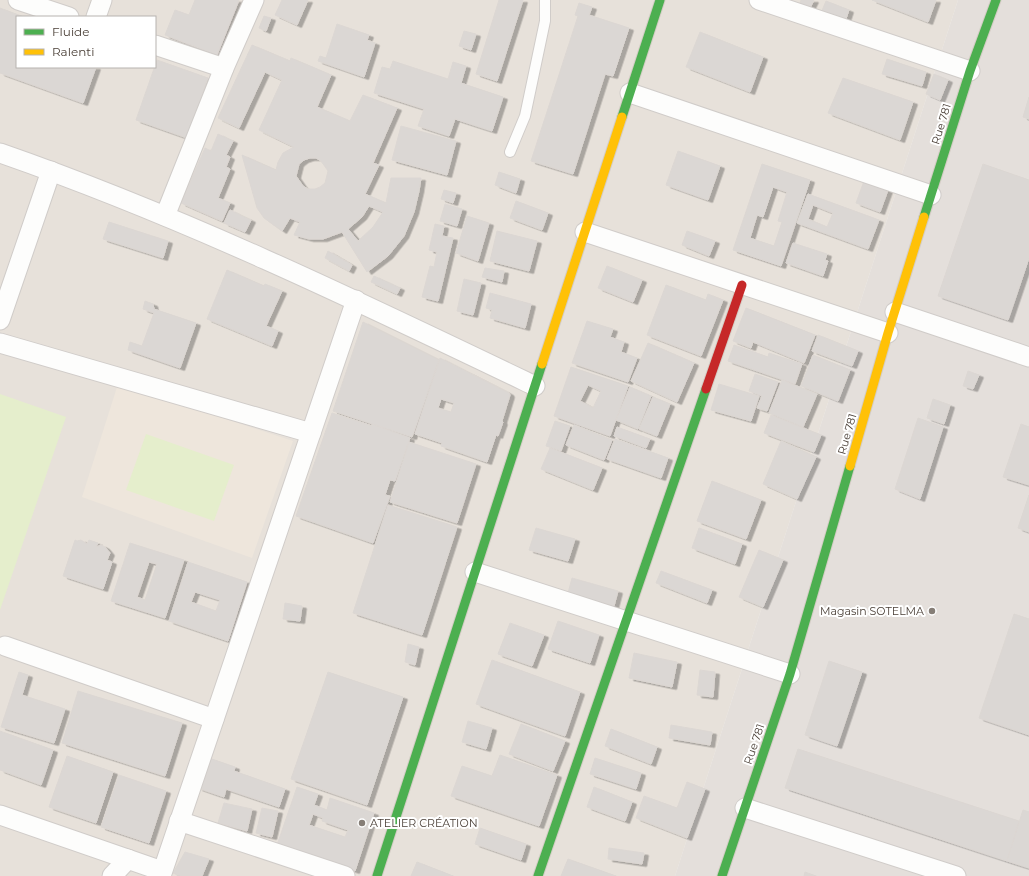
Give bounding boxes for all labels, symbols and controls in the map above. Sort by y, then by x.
legend [16,16,156,68]
text: Fluide [52,24,90,39]
text: Ralenti [52,44,94,59]
street label: Rue 781 [928,102,954,146]
street label: Rue 781 [834,412,860,456]
place label: Magasin SOTELMA [820,604,924,618]
marker: Magasin SOTELMA [927,606,937,616]
street label: Rue 781 [741,722,767,766]
place label: ATELIER CRÉATION [370,816,478,830]
marker: ATELIER CRÉATION [357,818,367,828]

